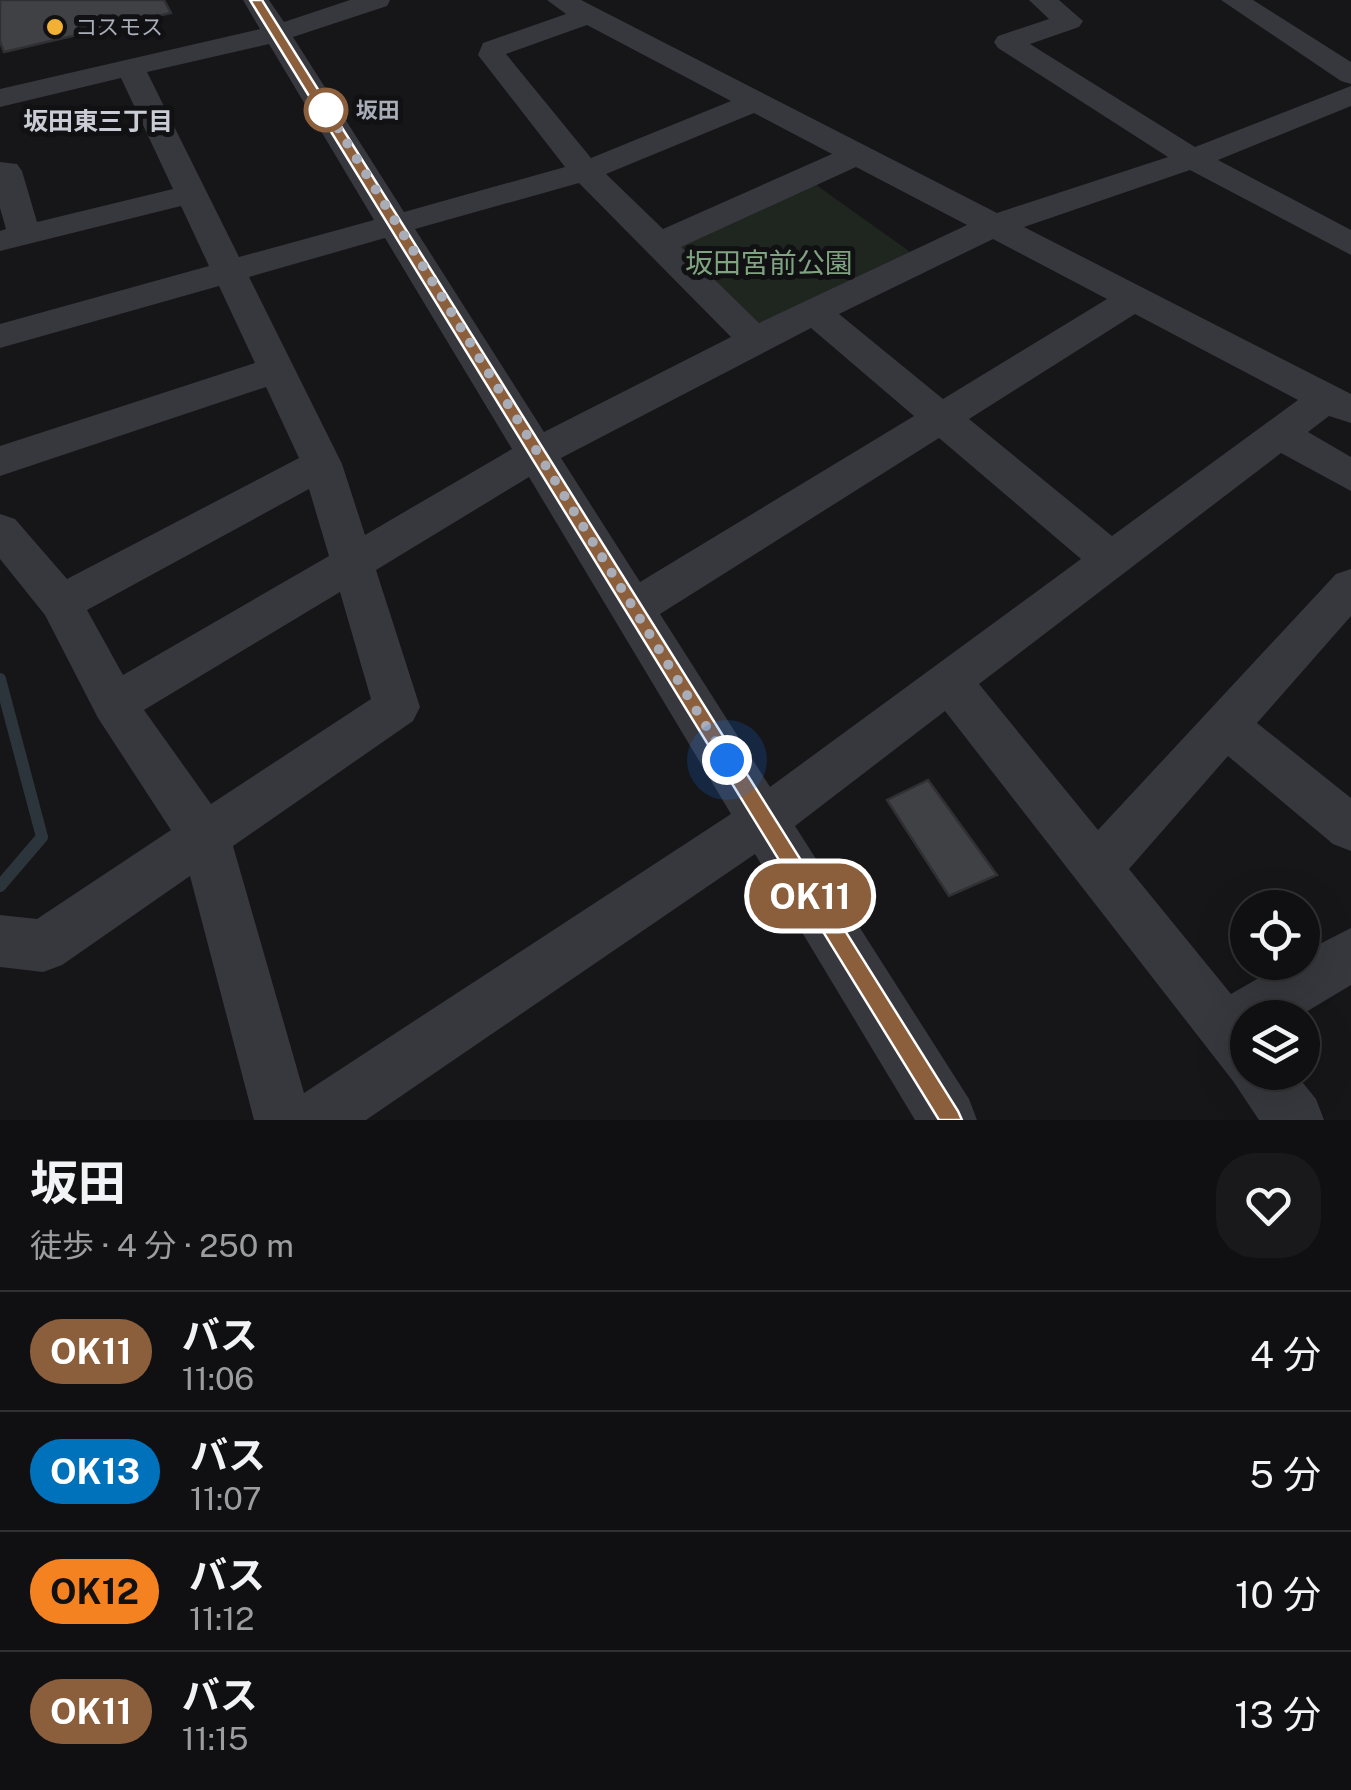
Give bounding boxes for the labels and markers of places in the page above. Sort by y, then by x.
place label: コスモス [75,14,163,40]
marker: コスモス [44,16,66,38]
marker: 坂田 [305,89,347,131]
place label: 坂田 [356,97,400,123]

